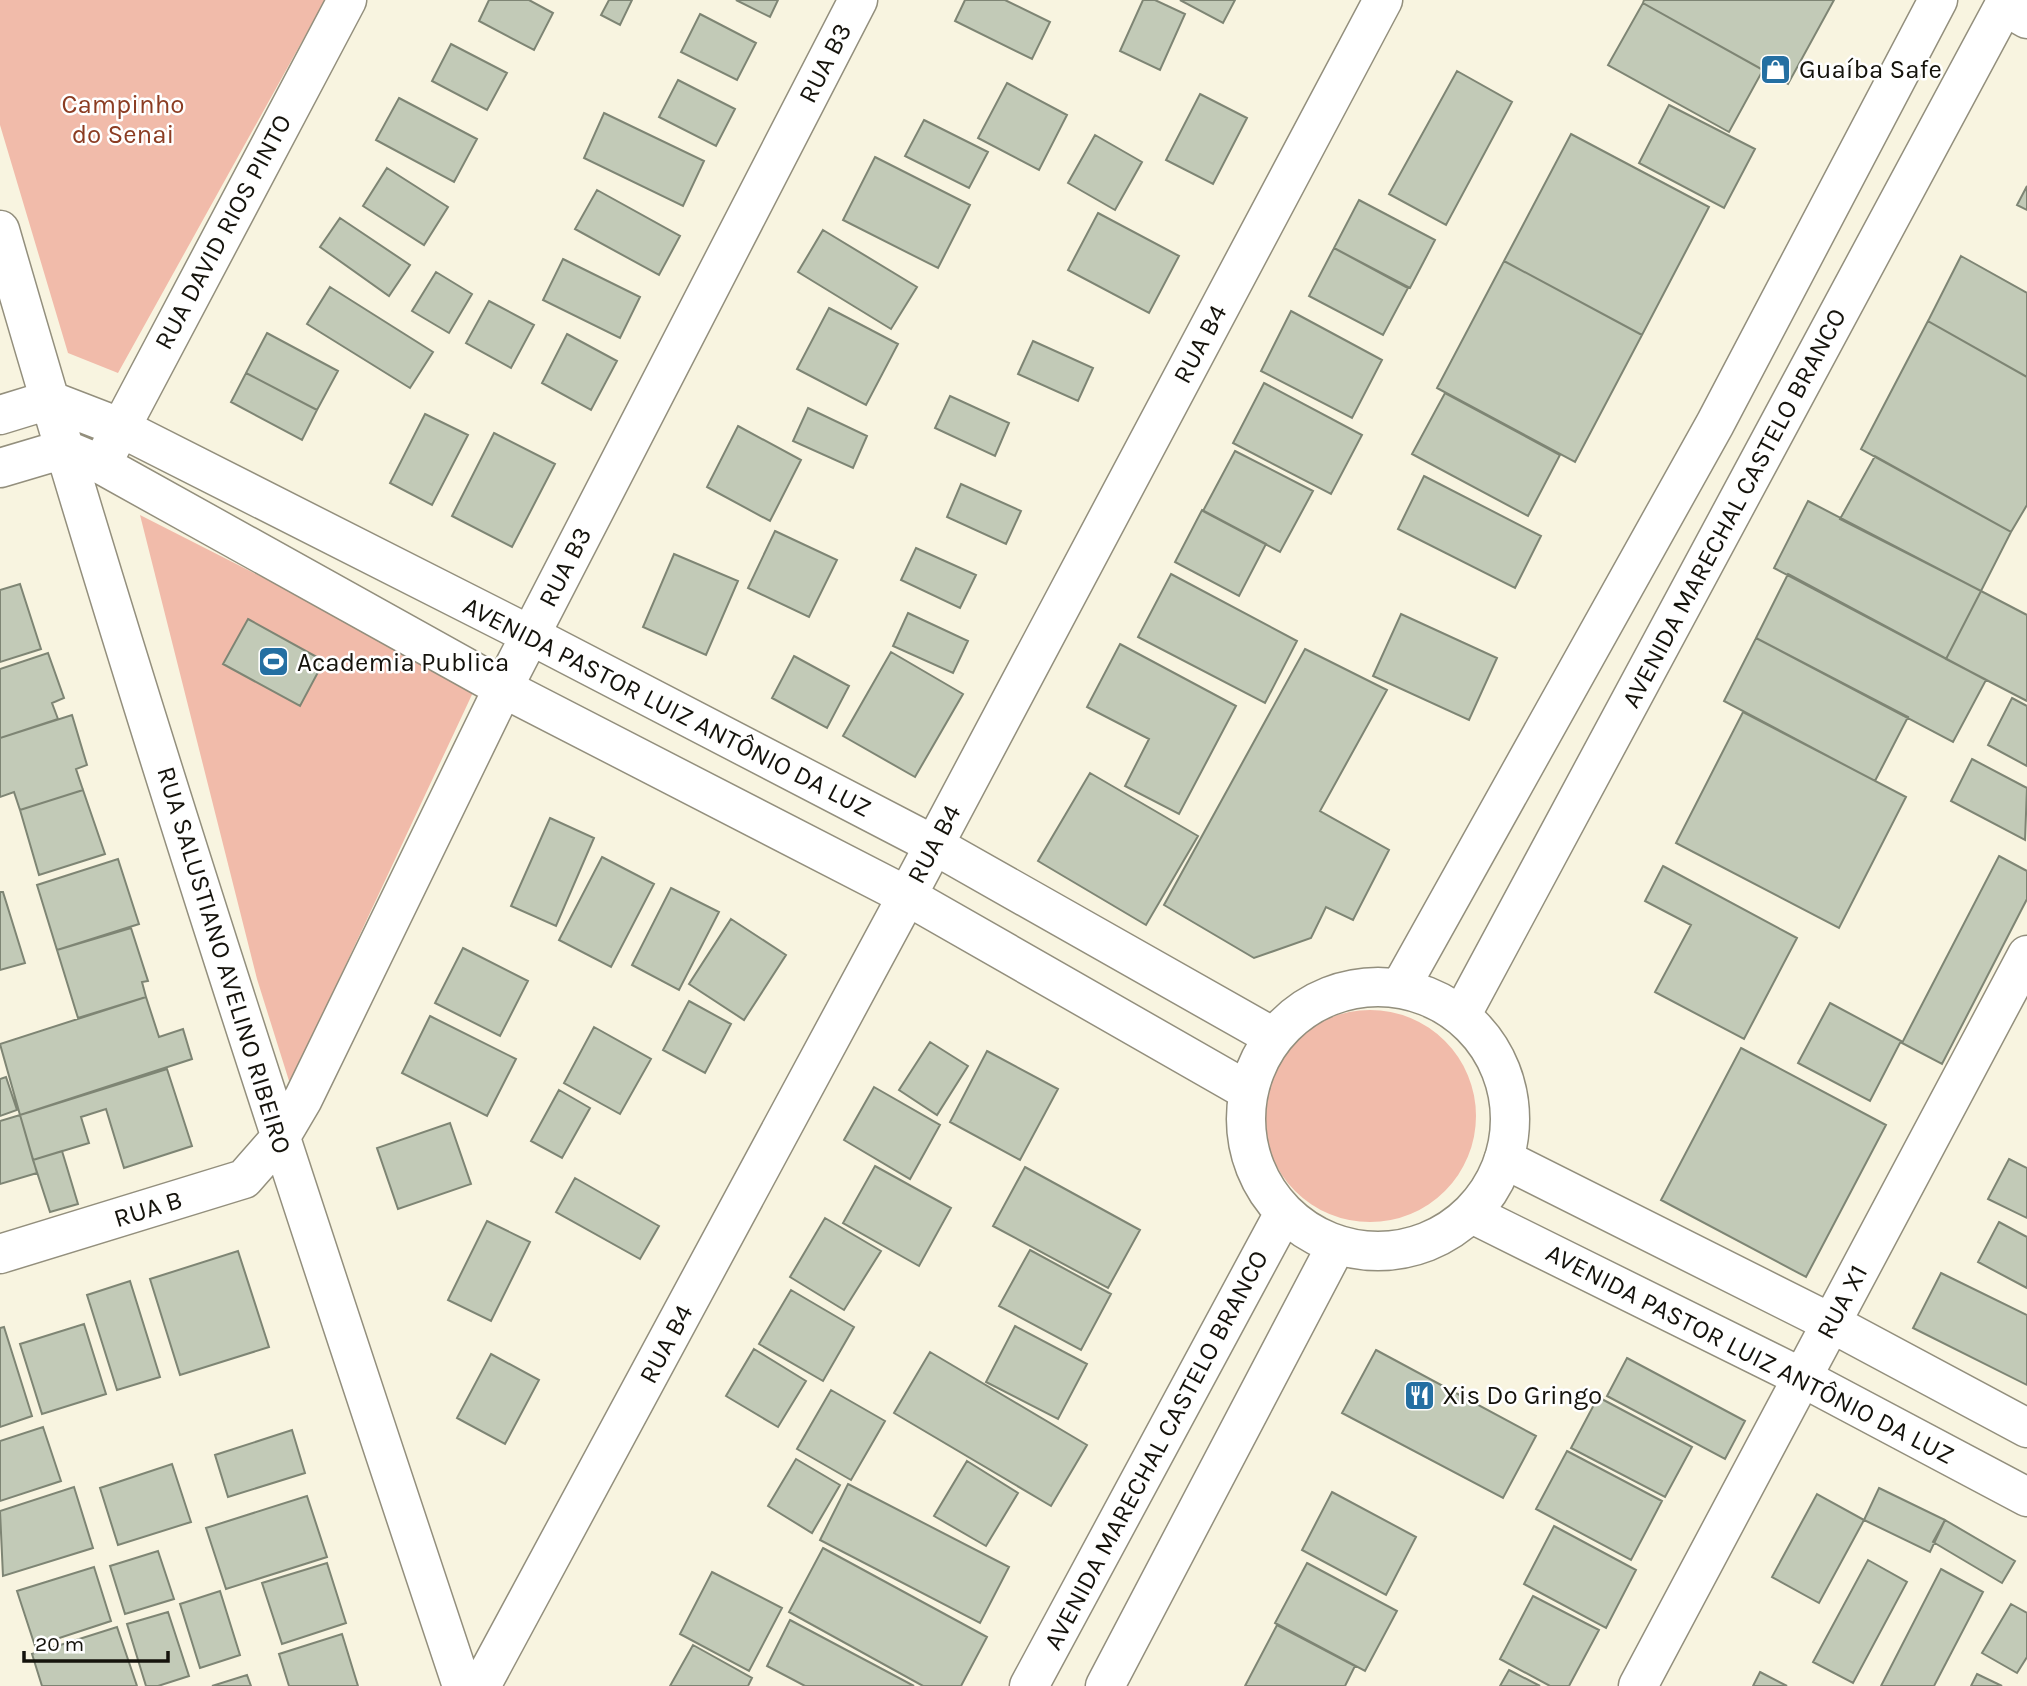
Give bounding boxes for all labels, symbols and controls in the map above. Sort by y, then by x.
street label: RUA B3 [792,18,858,108]
shop icon: Guaíba Safe [1759,52,1793,86]
place label: Guaíba Safe [1799,54,1942,85]
park label: Campinho do Senai [61,89,185,150]
street label: RUA DAVID RIOS PINTO [148,109,298,355]
street label: RUA B4 [1166,299,1234,389]
street label: AVENIDA MARECHAL CASTELO BRANCO [1615,303,1853,713]
street label: RUA B3 [532,522,598,612]
street label: AVENIDA PASTOR LUIZ ANTÔNIO DA LUZ [458,590,876,824]
sports icon: Academia Publica [257,645,291,679]
place label: Academia Publica [297,647,509,678]
street label: RUA SALUSTIANO AVELINO RIBEIRO [150,763,298,1157]
street label: RUA B4 [900,799,968,889]
street label: RUA B [110,1184,186,1234]
street label: AVENIDA PASTOR LUIZ ANTÔNIO DA LUZ [1541,1237,1959,1471]
street label: AVENIDA MARECHAL CASTELO BRANCO [1037,1245,1275,1655]
street label: RUA X1 [1810,1260,1874,1344]
street label: RUA B4 [632,1299,700,1389]
restaurant icon: Xis Do Gringo [1402,1378,1436,1412]
place label: Xis Do Gringo [1442,1380,1602,1411]
scale bar [24,1620,168,1664]
text: 20 m [35,1632,84,1656]

